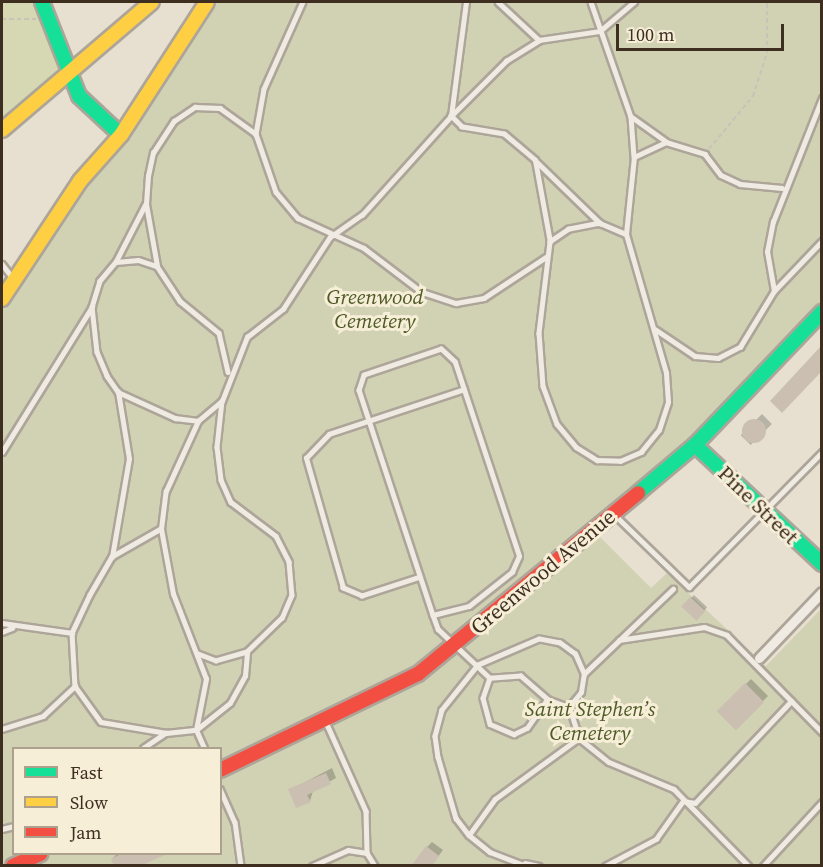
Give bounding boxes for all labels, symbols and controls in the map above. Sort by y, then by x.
scale bar [619,12,787,50]
text: 100 m [627,22,674,47]
park label: Greenwood Cemetery [326,284,424,334]
street label: Pine Street [713,461,803,549]
street label: Greenwood Avenue [466,504,620,640]
park label: Saint Stephen’s Cemetery [525,696,655,746]
legend [12,747,222,855]
text: Fast [70,760,103,785]
text: Slow [70,790,108,815]
text: Jam [70,820,102,845]

